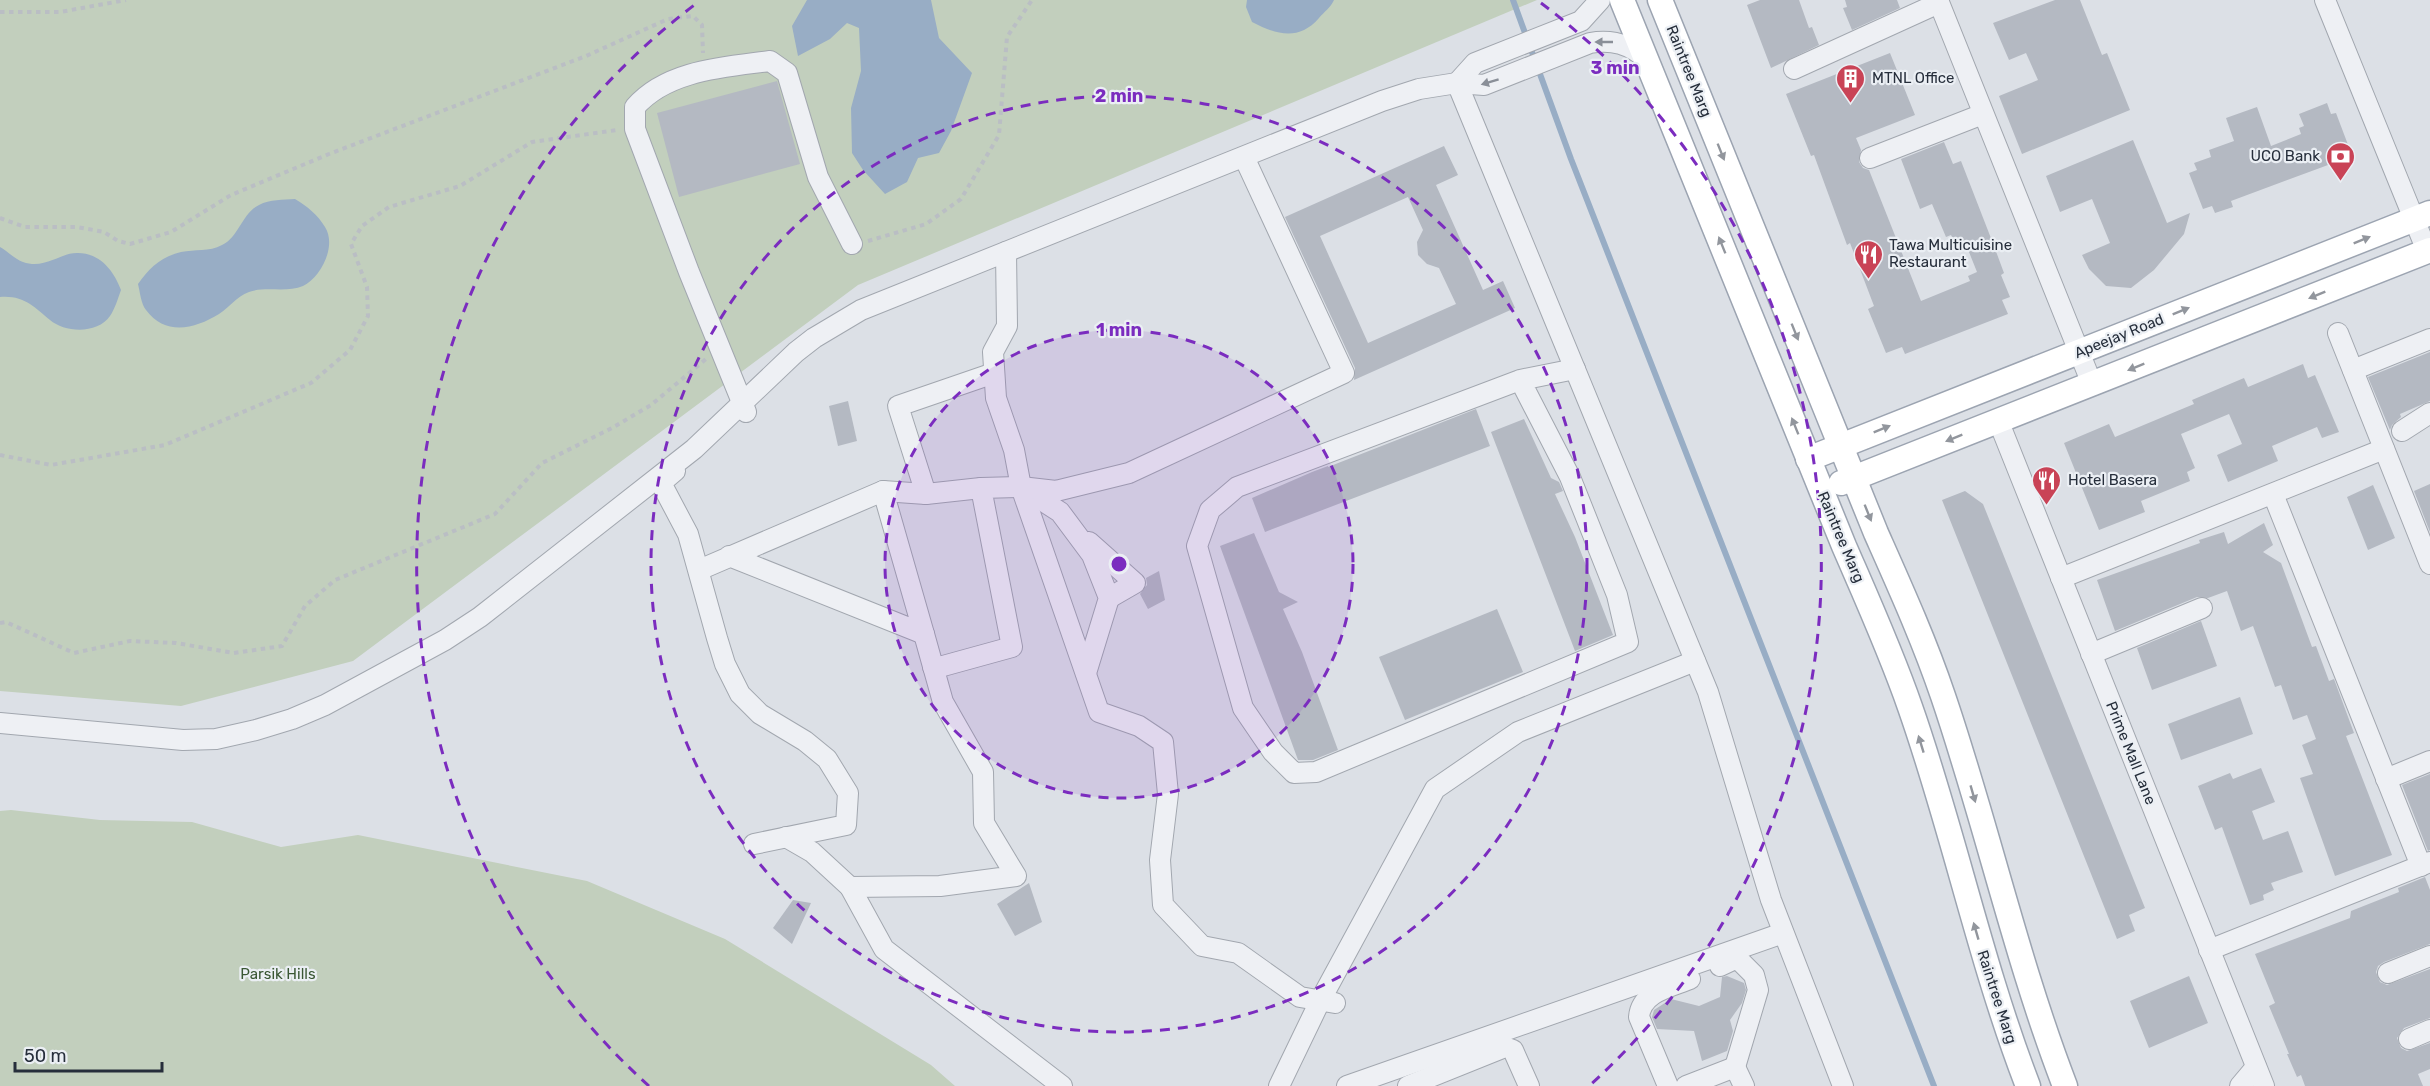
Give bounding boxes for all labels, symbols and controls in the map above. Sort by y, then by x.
street label: Raintree Marg [1662,23,1716,119]
one-way arrow [1595,37,1614,47]
text: 3 min [1591,57,1639,79]
building icon: MTNL Office [1835,62,1867,104]
place label: MTNL Office [1872,69,1954,87]
one-way arrow [1481,78,1499,87]
text: 2 min [1095,85,1143,107]
bank icon: UCO Bank [2325,140,2357,182]
one-way arrow [1717,143,1727,161]
place label: UCO Bank [2251,147,2320,165]
one-way arrow [2353,234,2371,244]
one-way arrow [1717,236,1727,254]
place label: Tawa Multicuisine Restaurant [1889,236,2012,271]
restaurant icon: Tawa Multicuisine Restaurant [1852,238,1884,280]
one-way arrow [2308,291,2326,300]
one-way arrow [2172,306,2190,316]
street label: Apeejay Road [2072,310,2166,362]
text: 1 min [1096,319,1142,341]
one-way arrow [1791,323,1800,341]
one-way arrow [2126,362,2144,372]
one-way arrow [1790,417,1799,435]
one-way arrow [1873,424,1891,433]
one-way arrow [1945,434,1963,443]
restaurant icon: Hotel Basera [2031,464,2063,506]
place label: Hotel Basera [2068,471,2157,489]
street label: Raintree Marg [1814,489,1868,585]
one-way arrow [1864,504,1873,522]
centre of rings [1109,554,1129,574]
street label: Prime Mall Lane [2102,699,2160,807]
one-way arrow [1916,735,1925,753]
one-way arrow [1969,785,1978,803]
one-way arrow [1971,922,1980,940]
street label: Raintree Marg [1973,948,2021,1046]
park label: Parsik Hills [240,965,316,983]
scale bar [15,1035,162,1073]
text: 50 m [24,1045,67,1067]

